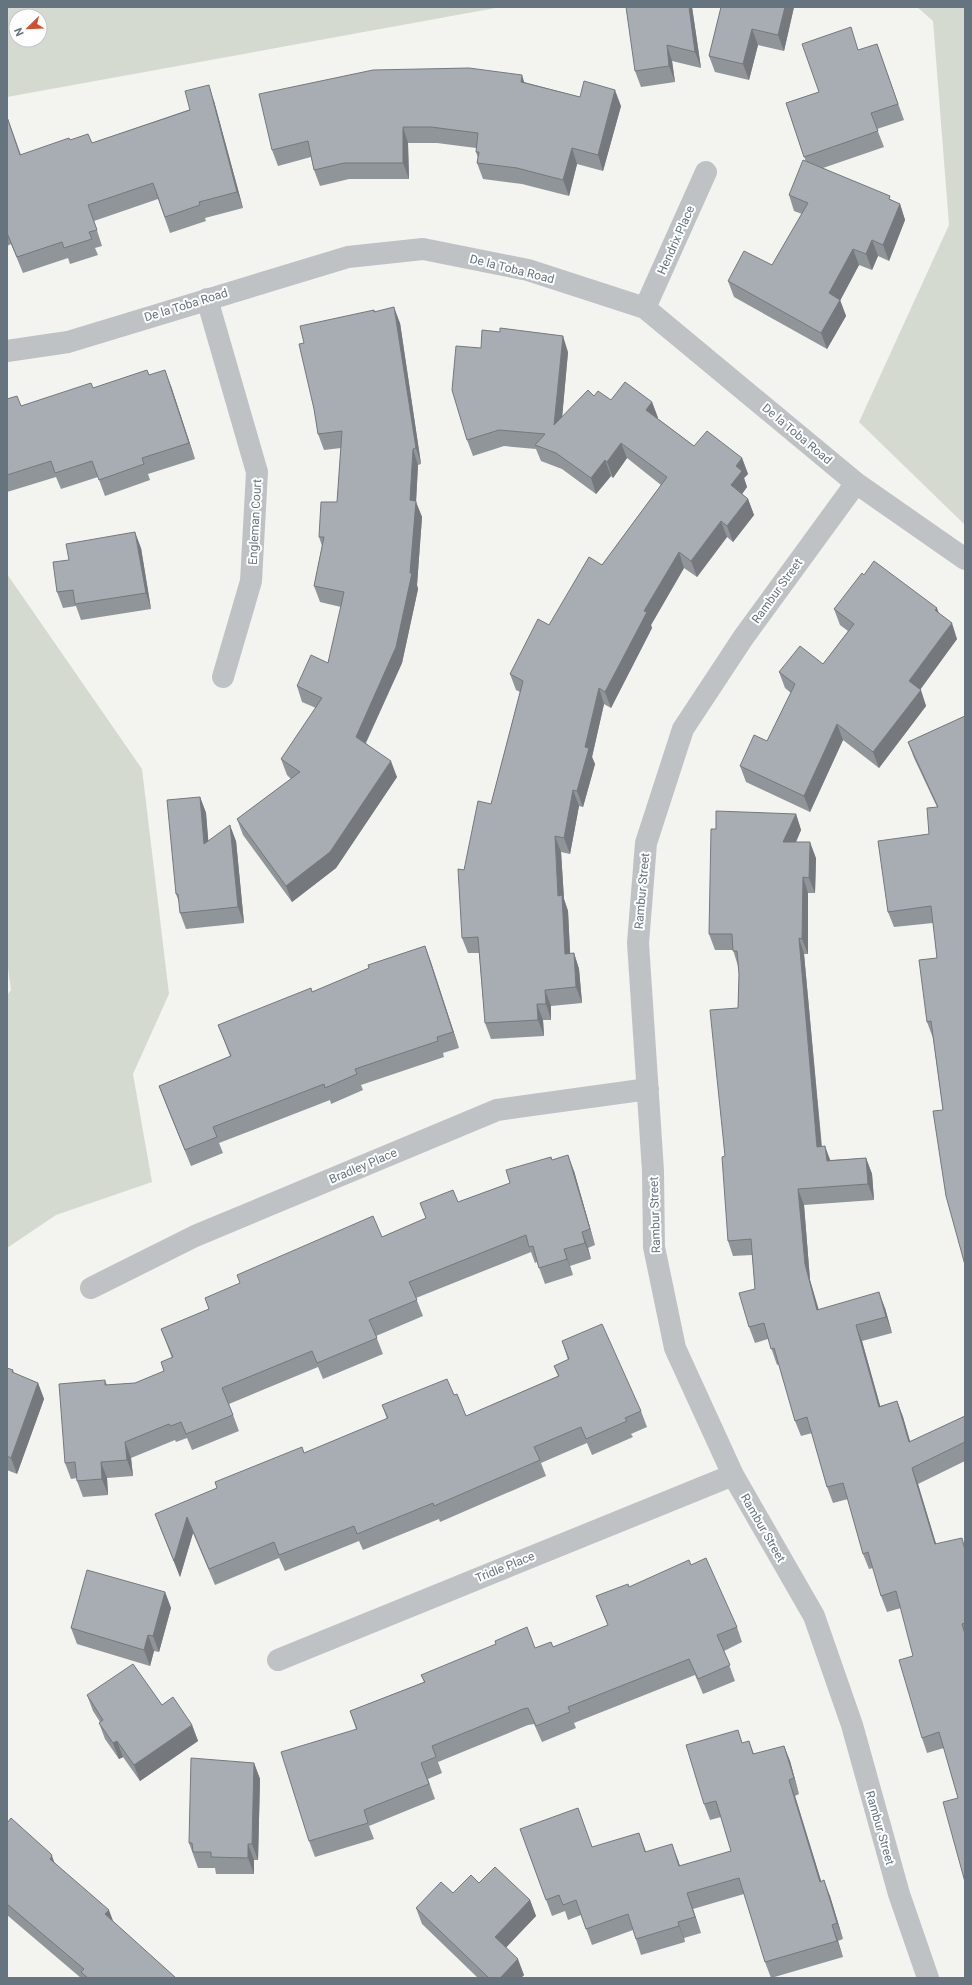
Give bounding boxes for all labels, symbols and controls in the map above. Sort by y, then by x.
north arrow [8,8,48,48]
text: N [12,25,27,38]
street label: Hendrix Place [655,203,697,277]
street label: De la Toba Road [468,252,556,286]
street label: De la Toba Road [143,286,229,324]
street label: De la Toba Road [759,401,835,467]
street label: Engleman Court [246,479,264,565]
street label: Rambur Street [749,556,805,626]
street label: Rambur Street [632,852,652,930]
street label: Bradley Place [327,1145,399,1187]
street label: Rambur Street [647,1176,663,1253]
street label: Rambur Street [738,1491,788,1565]
street label: Tridle Place [473,1549,537,1585]
street label: Rambur Street [863,1789,897,1867]

